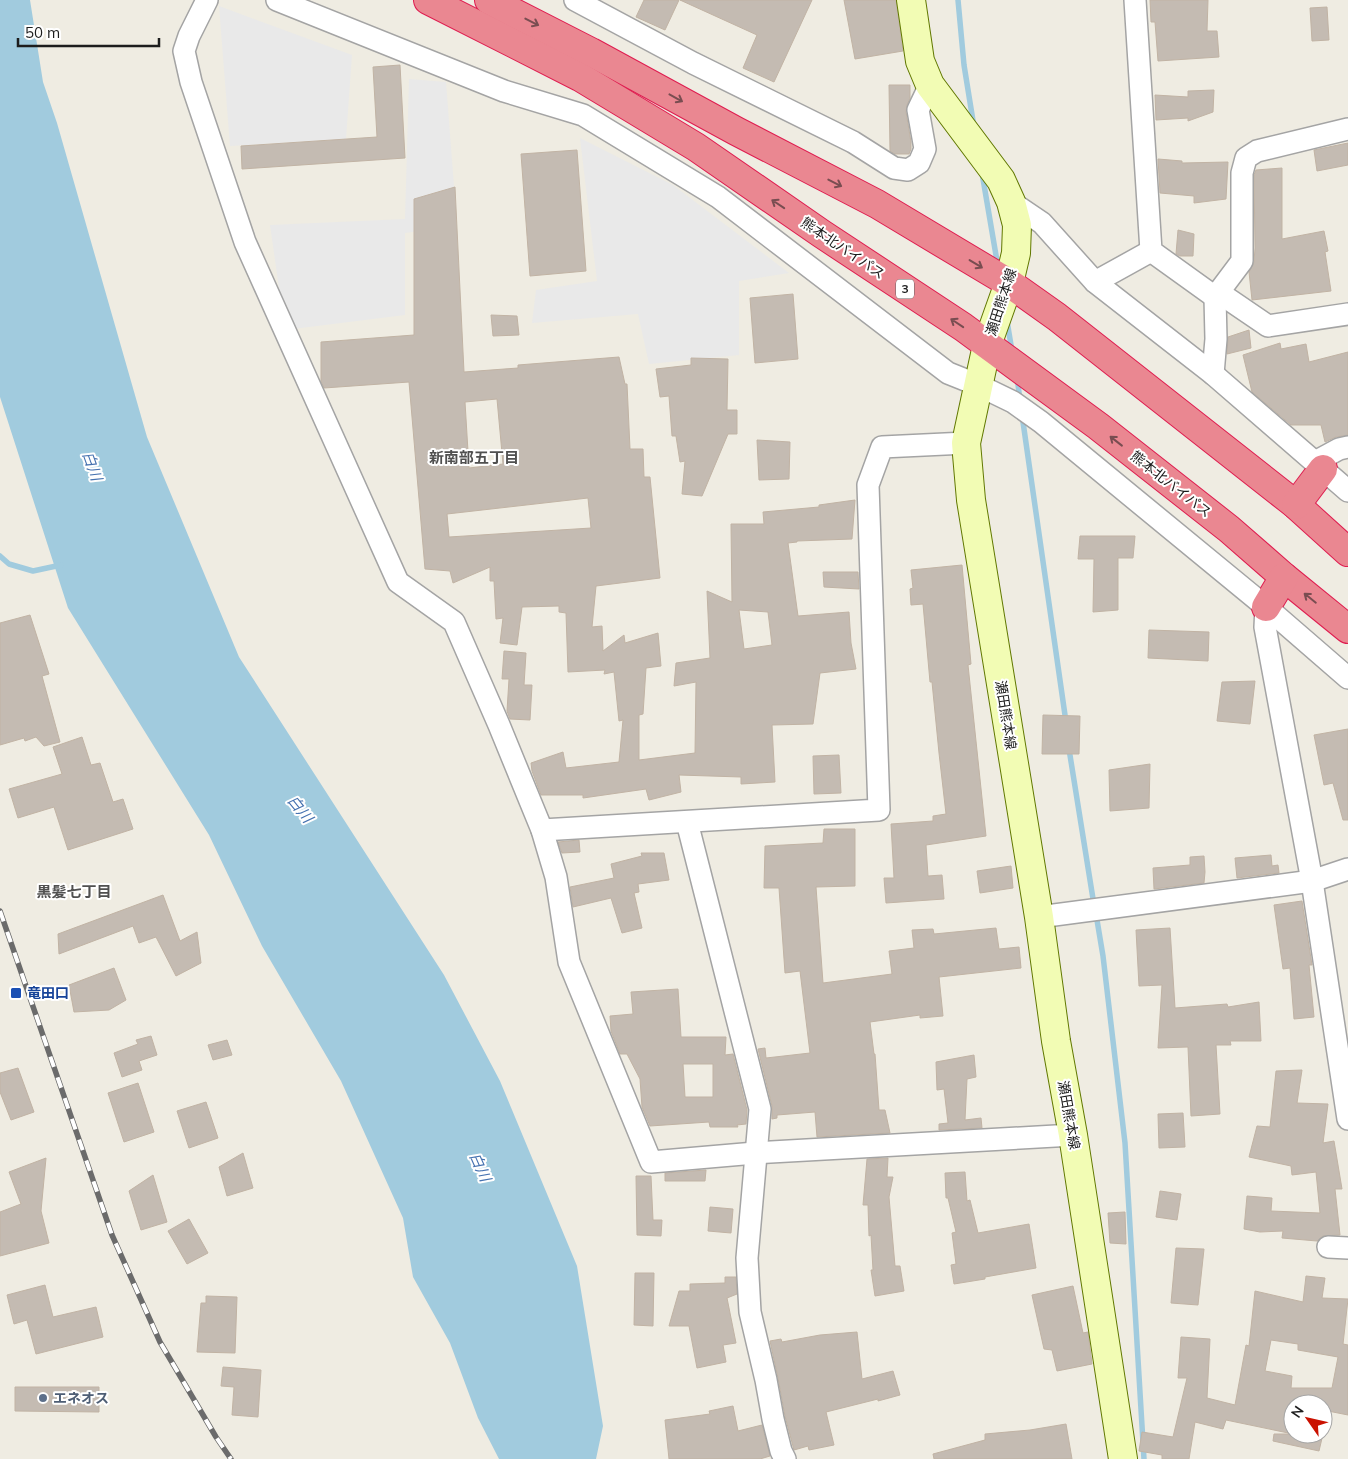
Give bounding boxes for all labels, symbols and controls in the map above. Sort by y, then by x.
scale bar [18,15,159,47]
one-way arrow [525,17,540,27]
text: 50 m [25,23,60,42]
one-way arrow [668,94,683,103]
one-way arrow [827,178,842,188]
one-way arrow [771,199,785,209]
street label: 熊本北バイパス [797,213,889,283]
one-way arrow [968,259,982,269]
street label: 瀬田熊本線 [982,266,1020,338]
road number: 3 [896,280,914,298]
one-way arrow [950,318,964,329]
one-way arrow [1110,435,1123,446]
street label: 熊本北バイパス [1127,447,1215,521]
water label: 白川 [78,448,107,485]
district label: 新南部五丁目 [429,448,519,467]
one-way arrow [1304,593,1317,604]
street label: 瀬田熊本線 [992,679,1020,751]
water label: 白川 [284,791,318,828]
district label: 黒髪七丁目 [36,882,112,901]
place label: 竜田口 [27,984,69,1002]
marker: 竜田口 [9,986,23,1000]
street label: 瀬田熊本線 [1054,1079,1084,1151]
water label: 白川 [466,1149,496,1186]
place label: エネオス [53,1389,109,1407]
marker: エネオス [37,1392,49,1404]
north arrow [1283,1394,1333,1444]
text: N [1287,1402,1308,1421]

